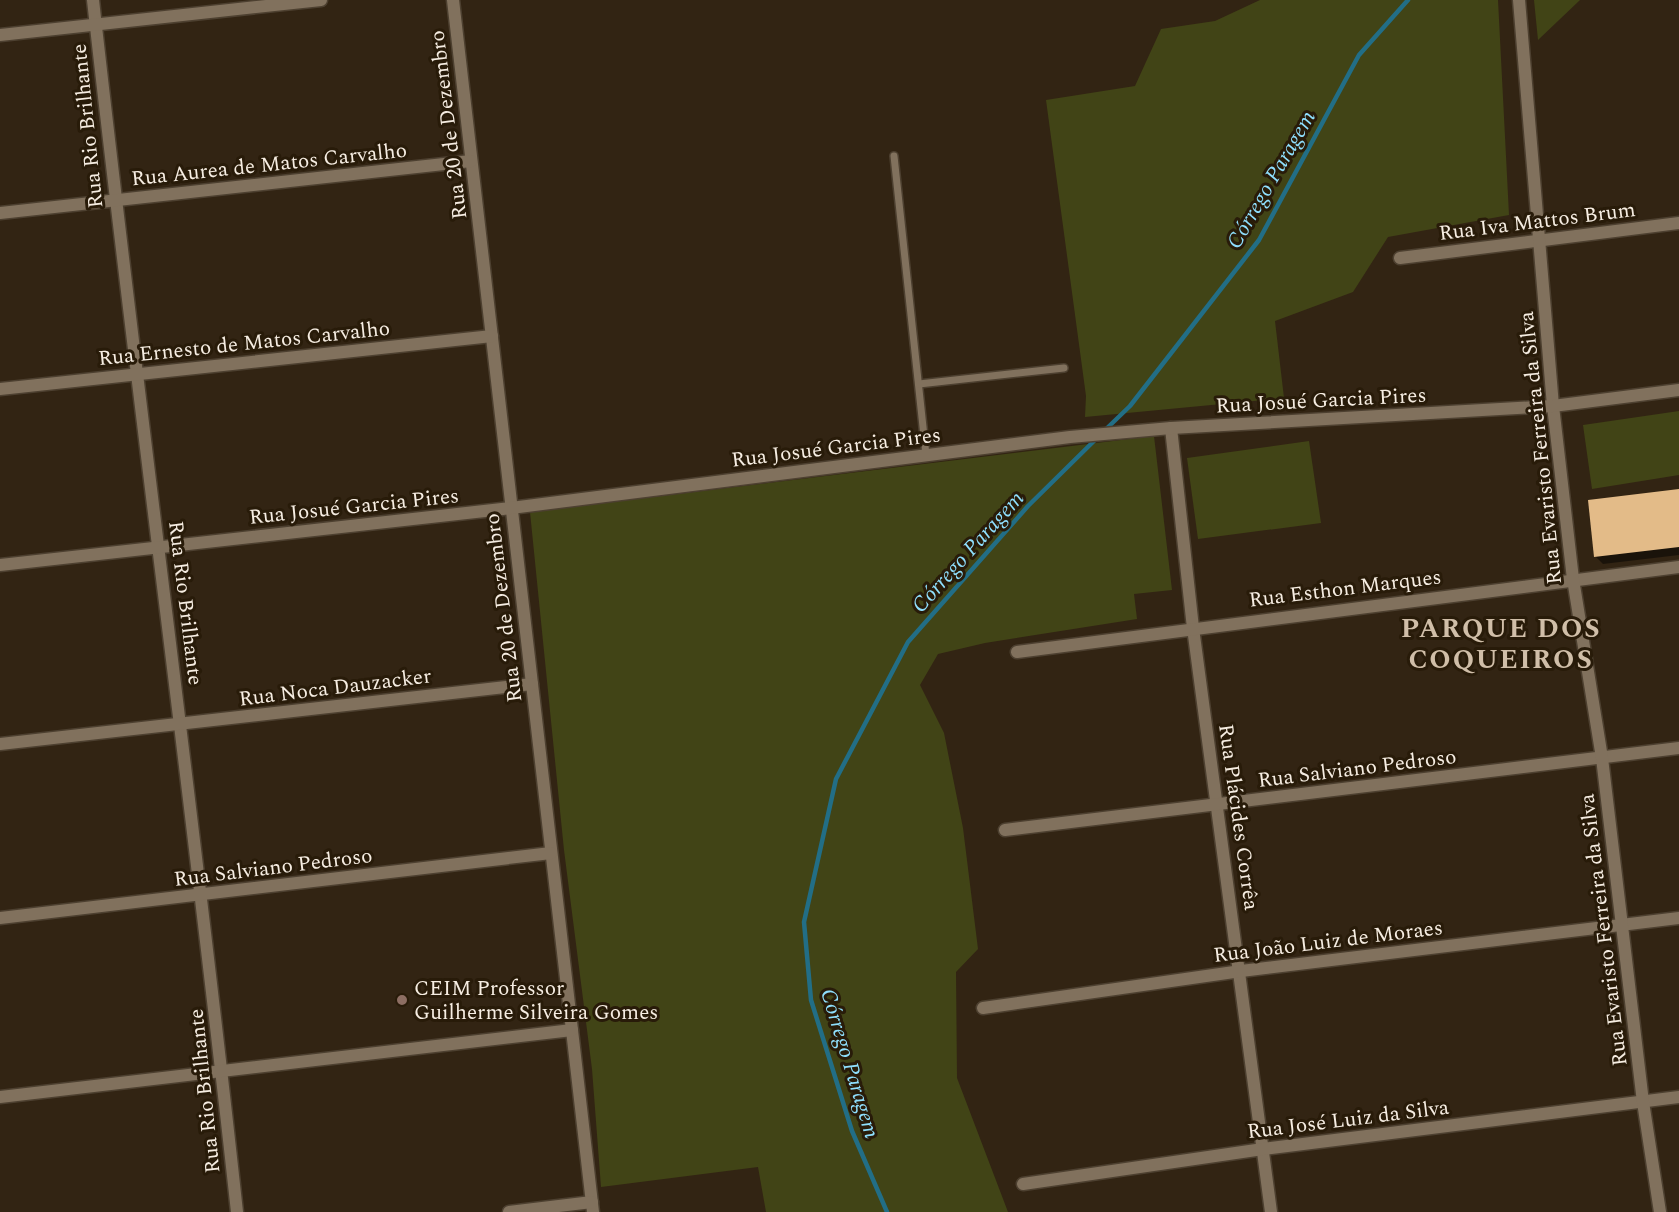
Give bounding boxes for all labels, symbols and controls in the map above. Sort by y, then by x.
street label: Rua 20 de Dezembro [422,28,476,221]
street label: Rua Rio Brilhante [63,42,113,210]
water label: Córrego Paragem [1218,104,1324,255]
street label: Rua Aurea de Matos Carvalho [130,135,408,195]
street label: Rua Iva Mattos Brum [1437,194,1637,250]
street label: Rua Evaristo Ferreira da Silva [1511,309,1571,586]
street label: Rua Ernesto de Matos Carvalho [97,313,391,375]
street label: Rua Josué Garcia Pires [1215,379,1427,422]
street label: Rua Josué Garcia Pires [729,419,943,477]
street label: Rua Josué Garcia Pires [248,480,461,534]
water label: Córrego Paragem [904,483,1032,621]
street label: Rua 20 de Dezembro [477,511,531,704]
street label: Rua Rio Brilhante [159,519,211,687]
street label: Rua Esthon Marques [1247,561,1443,617]
district label: PARQUE DOS COQUEIROS [1401,608,1601,681]
street label: Rua Noca Dauzacker [237,660,433,716]
street label: Rua Plácides Corrêa [1209,722,1267,913]
street label: Rua Salviano Pedroso [1256,741,1458,797]
street label: Rua Evaristo Ferreira da Silva [1571,791,1637,1068]
street label: Rua Salviano Pedroso [172,840,374,896]
street label: Rua João Luiz de Moraes [1212,912,1445,972]
place label: CEIM Professor Guilherme Silveira Gomes [414,973,658,1029]
water label: Córrego Paragem [811,984,888,1142]
marker: CEIM Professor Guilherme Silveira Gomes [395,993,409,1007]
street label: Rua Rio Brilhante [180,1007,230,1175]
street label: Rua José Luiz da Silva [1245,1092,1452,1148]

